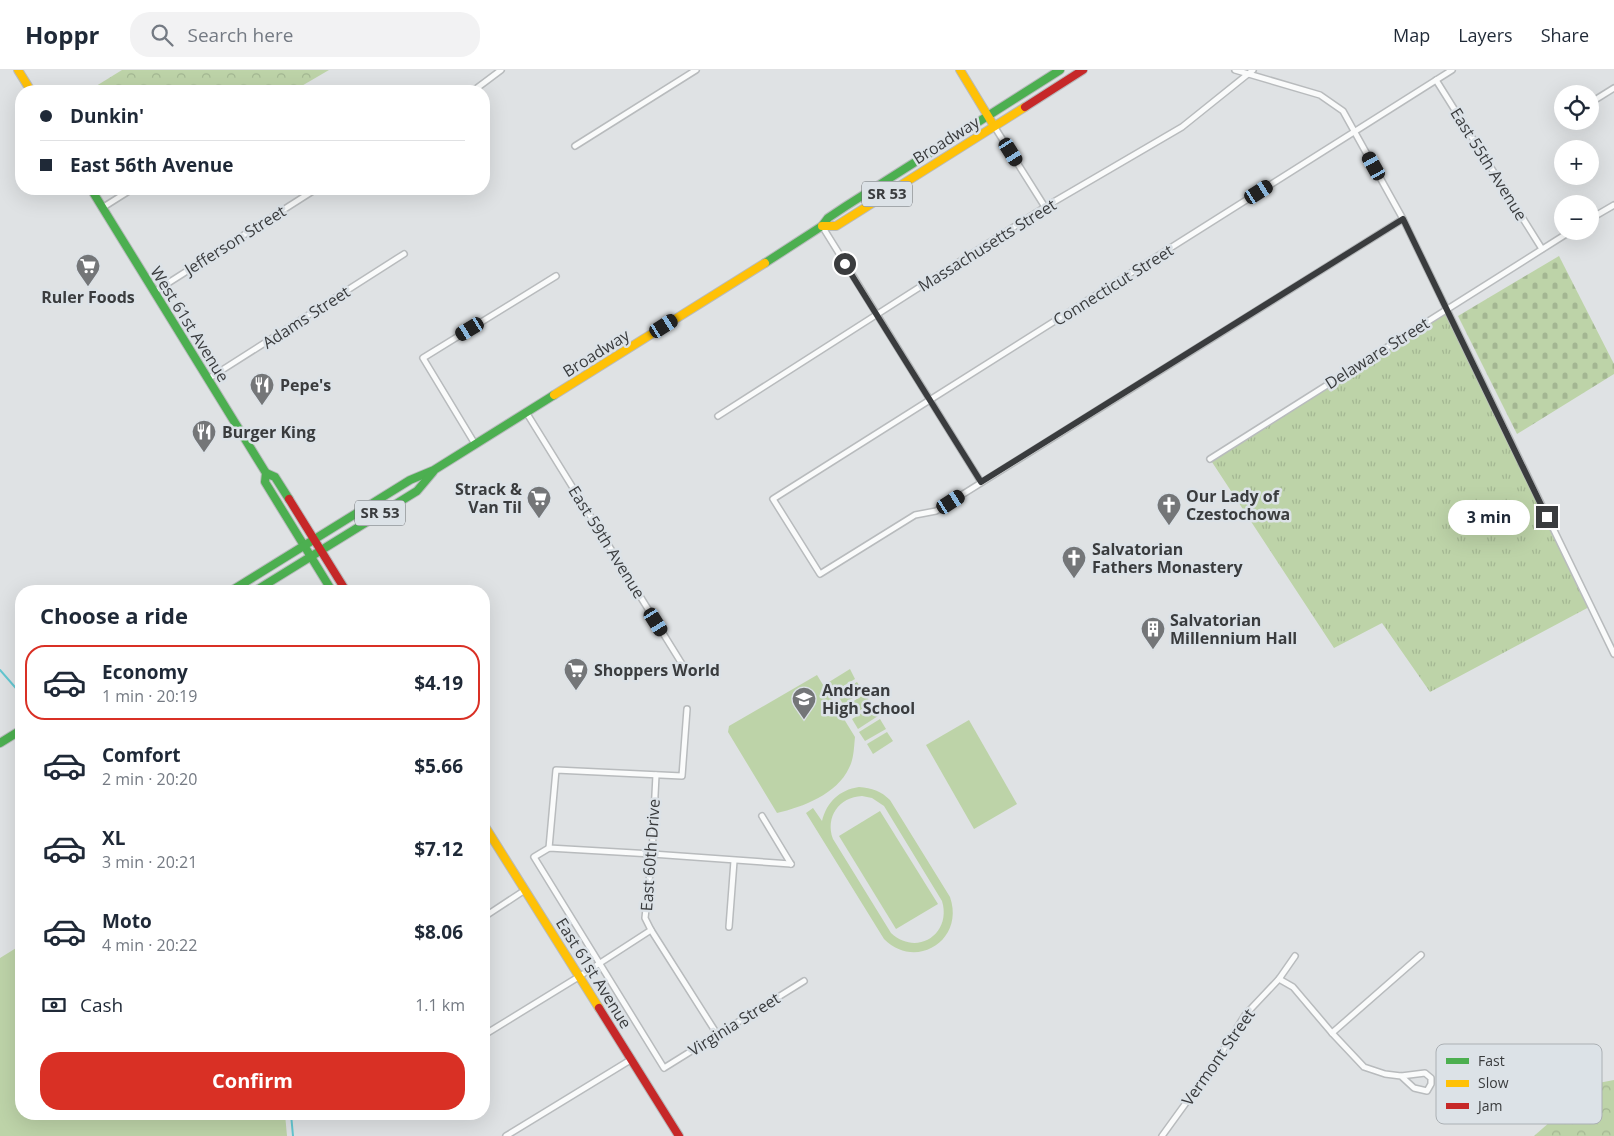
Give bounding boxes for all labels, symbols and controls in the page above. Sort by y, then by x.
search box [130,12,480,57]
text: Hoppr [25,18,100,51]
icon: search [148,21,176,49]
text: Search here [188,22,293,48]
text: Map [1393,23,1430,47]
text: Layers [1458,23,1513,47]
text: Share [1541,23,1589,47]
map controls [1554,85,1599,240]
button: locate [1554,85,1599,130]
text: Dunkin' [70,103,144,129]
street label: East 55th Avenue [1446,103,1533,225]
street label: Broadway [909,110,984,169]
car [996,135,1025,169]
button: + [1554,140,1599,185]
car [1360,149,1387,183]
text: East 56th Avenue [70,152,234,178]
car [1242,178,1275,206]
road number: SR 53 [862,182,912,206]
street label: Massachusetts Street [914,193,1061,297]
button: − [1554,195,1599,240]
street label: Jefferson Street [179,200,290,281]
street label: Connecticut Street [1049,239,1177,331]
supermarket icon: Ruler Foods [75,253,101,287]
route start [834,253,856,275]
street label: West 61st Avenue [146,262,235,386]
street label: Adams Street [258,280,354,353]
place label: Ruler Foods [41,286,135,308]
car [647,312,680,340]
street label: Delaware Street [1321,312,1434,394]
car [453,315,486,343]
street label: Broadway [559,323,634,382]
restaurant icon: Pepe's [249,372,275,406]
place label: Pepe's [280,374,331,396]
restaurant icon: Burger King [191,419,217,453]
place label: Burger King [222,421,316,443]
place label: Strack & Van Til [455,478,522,518]
street label: East 59th Avenue [564,481,651,603]
supermarket icon: Strack & Van Til [526,485,552,519]
place label: Our Lady of Czestochowa [1186,485,1290,525]
car [934,488,967,516]
church icon: Our Lady of Czestochowa [1156,492,1182,526]
road number: SR 53 [355,500,405,526]
callout: 3 min [1447,500,1530,534]
text: 3 min [1467,506,1511,528]
route end [1536,506,1558,528]
place label: Salvatorian Fathers Monastery [1092,538,1244,578]
church icon: Salvatorian Fathers Monastery [1061,545,1087,579]
text: Choose a ride [40,600,188,630]
car [641,605,670,639]
place label: Salvatorian Millennium Hall [1170,609,1297,649]
building icon: Salvatorian Millennium Hall [1140,616,1166,650]
supermarket icon: Shoppers World [563,657,589,691]
text: Economy [102,659,188,685]
place label: Shoppers World [594,659,720,681]
icon: car [42,660,87,705]
text: $4.19 [414,670,463,696]
place label: Andrean High School [822,679,915,719]
text: 1 min · 20:19 [102,685,197,707]
school or university icon: Andrean High School [791,686,817,720]
text: Comfort [102,742,181,768]
icon: car [42,743,87,788]
text: $5.66 [414,753,463,779]
text: 2 min · 20:20 [102,768,197,790]
street label: East 60th Drive [635,798,665,912]
text: XL [102,825,125,851]
icon: car [42,826,87,871]
text: $7.12 [414,836,463,862]
text: 3 min · 20:21 [102,851,197,873]
text: Moto [102,908,152,934]
icon: car [42,909,87,954]
street label: East 61st Avenue [551,913,637,1033]
text: $8.06 [414,919,463,945]
text: 4 min · 20:22 [102,934,197,956]
street label: Virginia Street [684,987,784,1061]
icon: cash [40,991,68,1019]
text: Cash [80,992,123,1018]
text: 1.1 km [415,994,465,1016]
street label: Vermont Street [1176,1004,1260,1110]
legend [1436,1044,1602,1124]
text: Fast [1478,1051,1505,1070]
button: Confirm [40,1052,465,1110]
text: Slow [1478,1073,1509,1092]
text: Jam [1476,1096,1503,1115]

